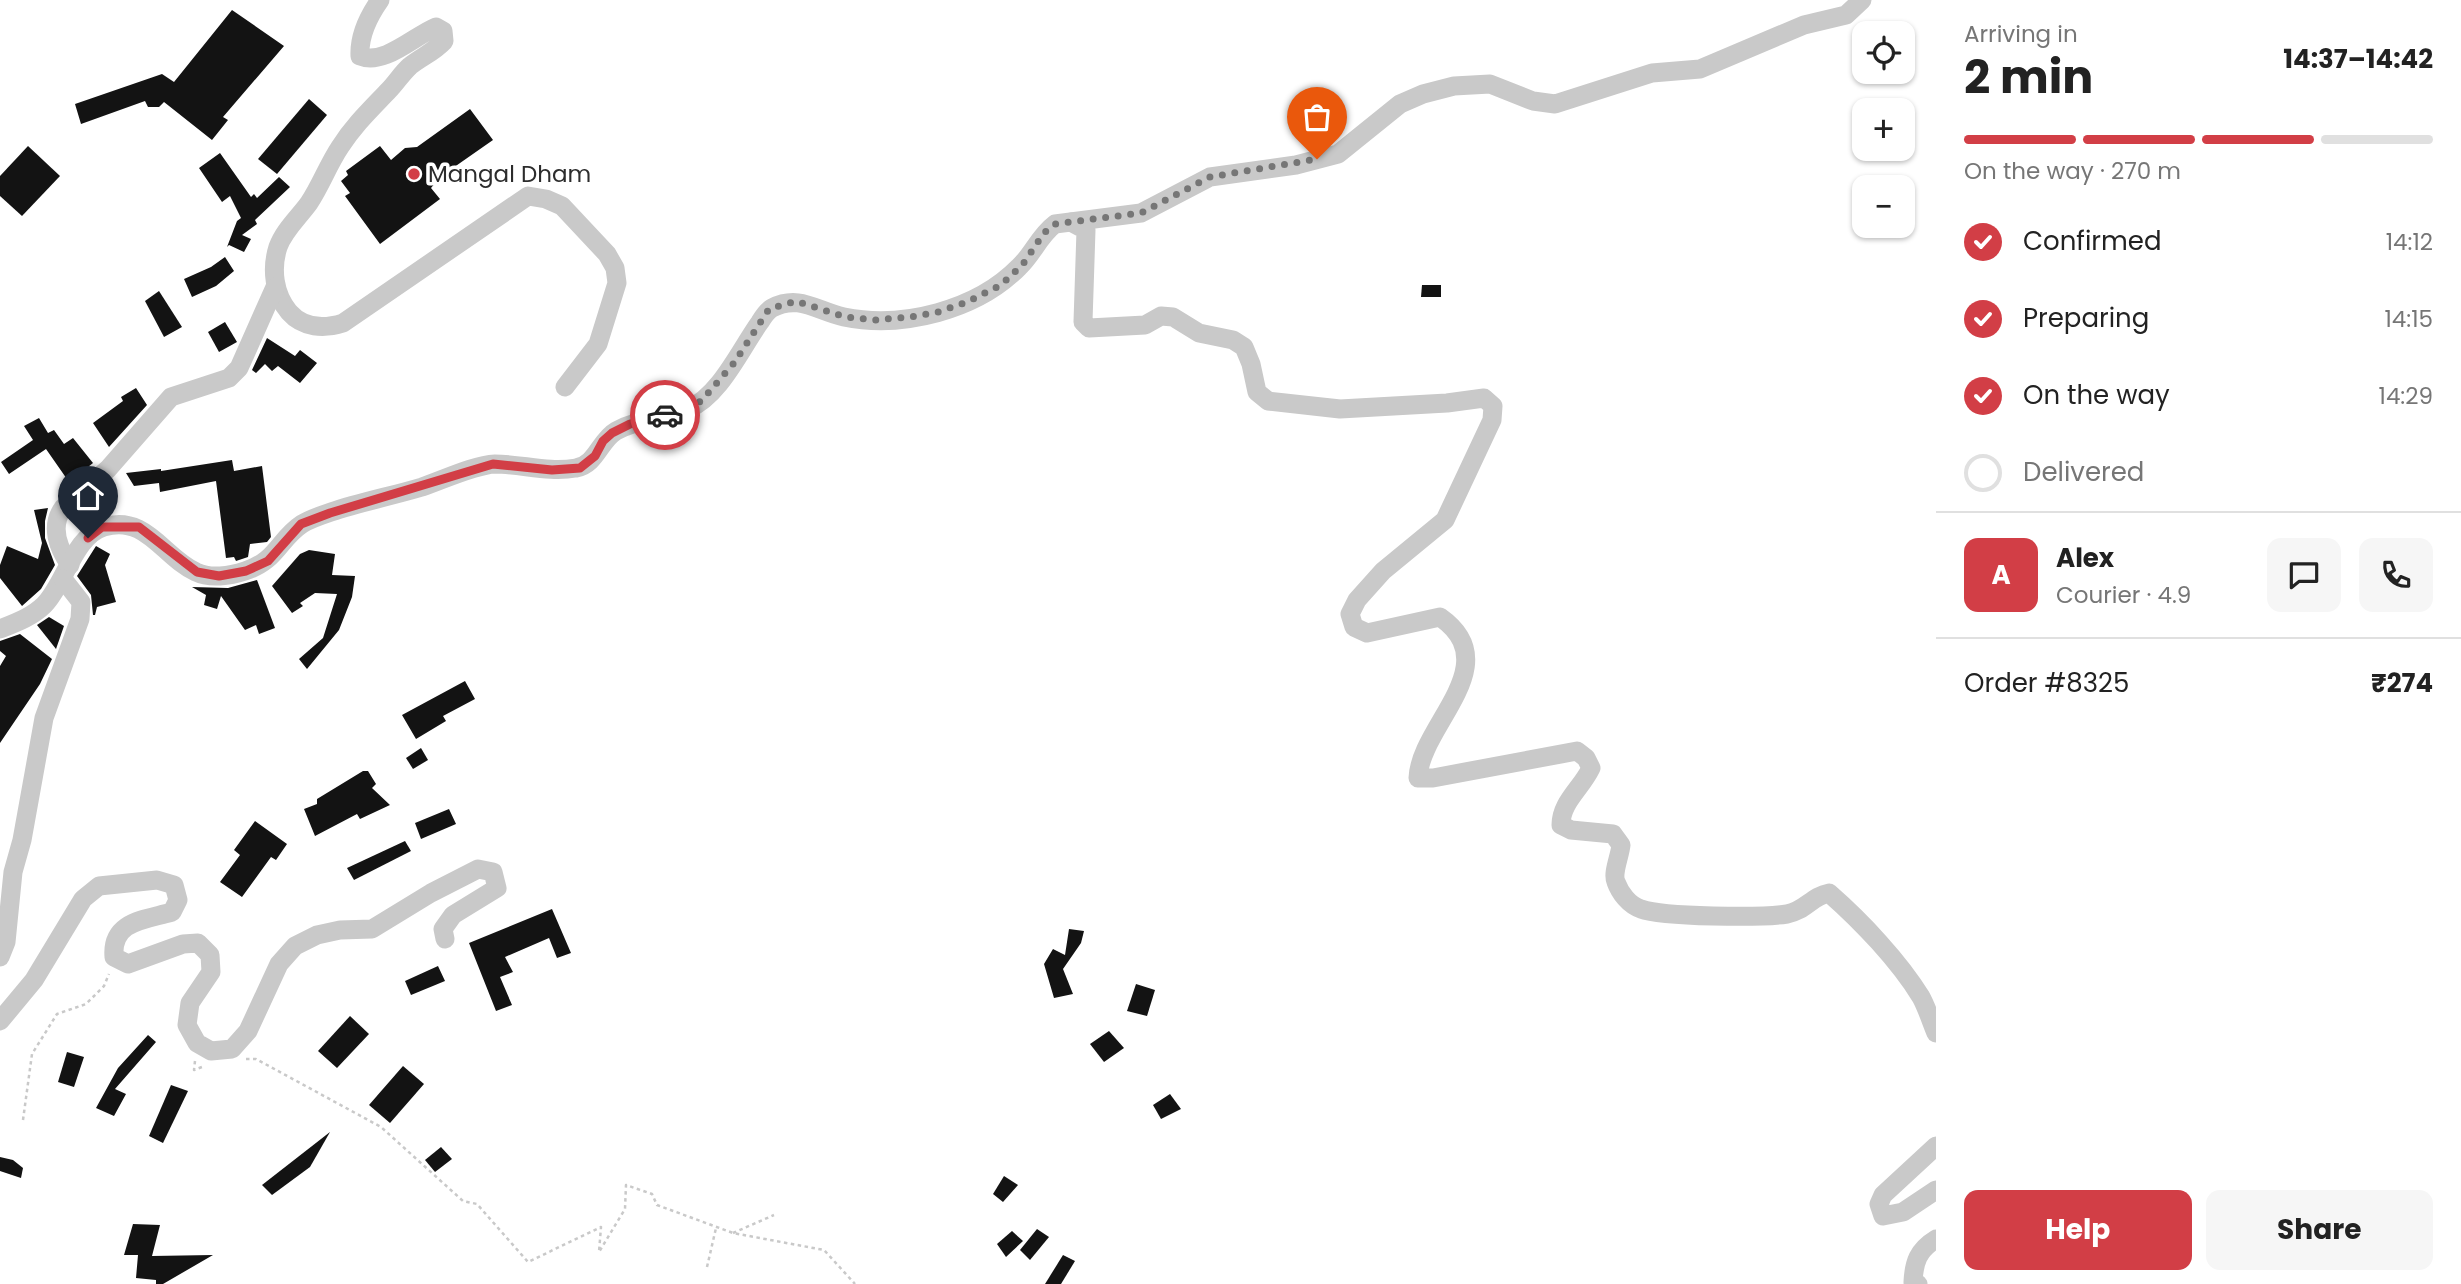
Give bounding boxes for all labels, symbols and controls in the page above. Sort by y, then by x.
text: Arriving in [1964,18,2078,50]
map controls [1852,21,1915,238]
button: locate [1852,21,1915,84]
text: 14:37–14:42 [2283,41,2433,77]
text: 2 min [1964,45,2093,109]
pin [1287,87,1347,159]
icon: bag [1298,98,1336,136]
button: + [1852,98,1915,161]
text: On the way · 270 m [1964,155,2181,187]
place label: Mangal Dham [428,158,591,190]
marker: Mangal Dham [406,166,422,182]
button: − [1852,175,1915,238]
icon: check [1964,223,2002,261]
text: Confirmed [2023,223,2161,259]
text: 14:12 [2386,226,2433,258]
icon: check [1964,300,2002,338]
text: Preparing [2023,300,2149,336]
text: 14:15 [2384,303,2433,335]
icon: check [1964,377,2002,415]
text: On the way [2023,377,2170,413]
courier [630,380,700,450]
text: 14:29 [2379,380,2433,412]
icon: car [646,396,684,434]
text: Delivered [2023,454,2144,490]
pin [58,466,118,538]
icon: home [69,477,107,515]
button: chat [2267,538,2341,612]
button: phone [2359,538,2433,612]
text: Alex [2056,540,2114,576]
text: A [1991,557,2011,593]
text: Courier · 4.9 [2056,579,2191,611]
text: Order #8325 [1964,665,2129,701]
text: ₹274 [2371,665,2433,701]
button: Help [1964,1190,2192,1270]
button: Share [2206,1190,2433,1270]

